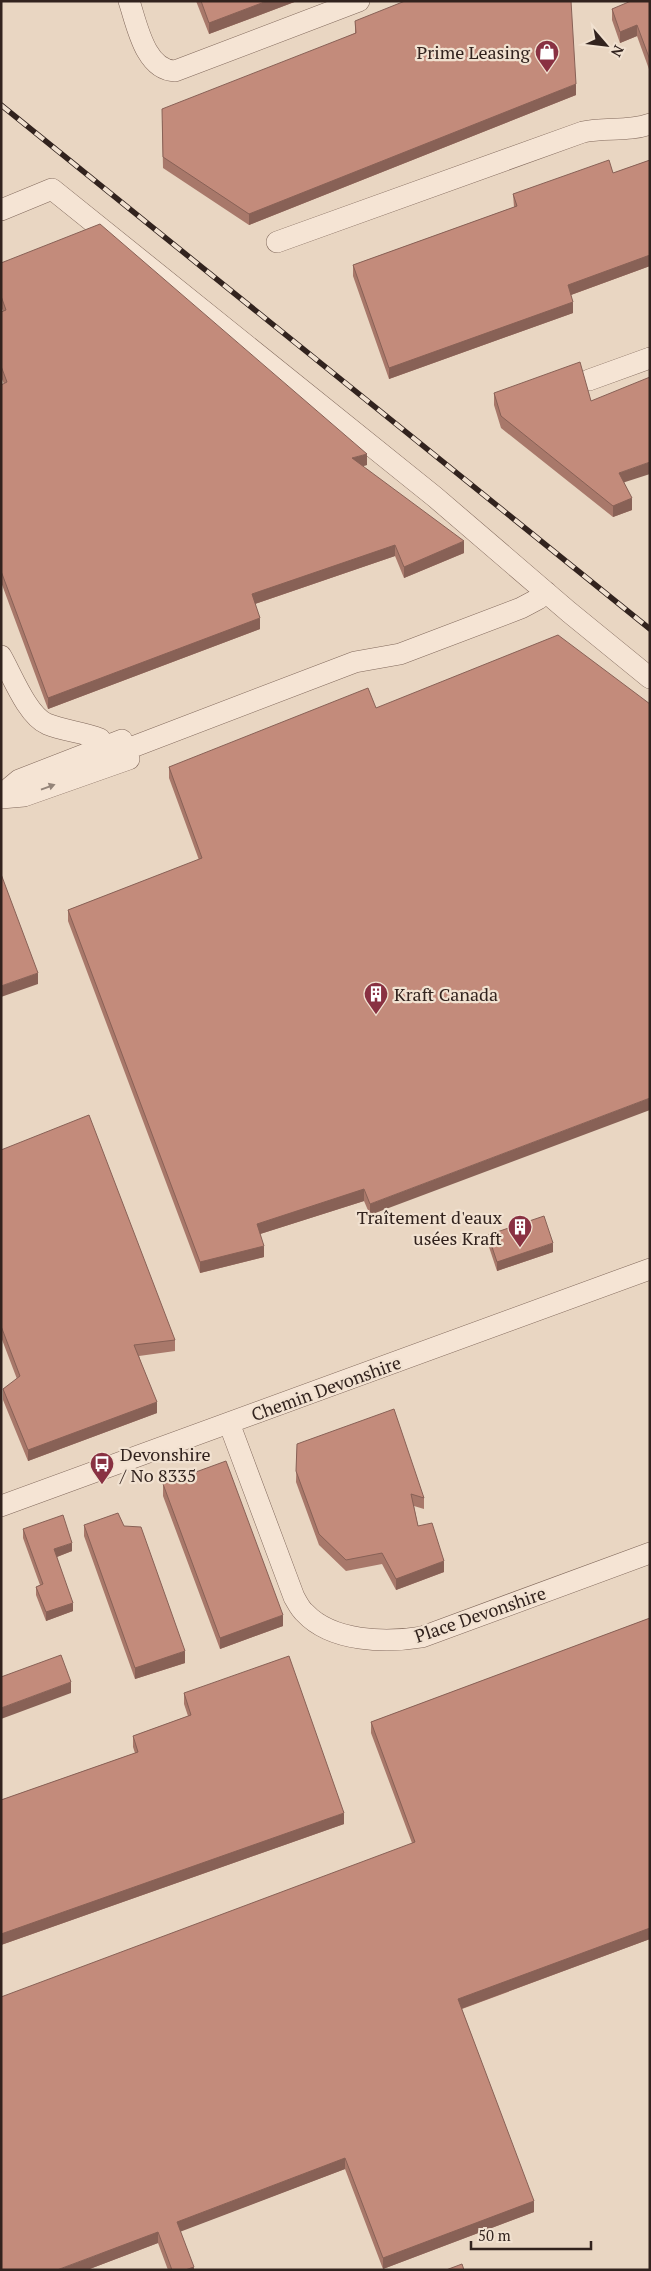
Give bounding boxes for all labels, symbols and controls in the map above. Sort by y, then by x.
north arrow [581,20,631,70]
shop icon: Prime Leasing [534,39,560,73]
place label: Prime Leasing [417,40,531,64]
text: N [607,42,629,61]
one-way arrow [41,783,56,790]
building icon: Kraft Canada [363,981,389,1015]
place label: Kraft Canada [394,982,498,1006]
place label: Traîtement d'eaux usées Kraft [357,1205,503,1250]
building icon: Traîtement d'eaux usées Kraft [507,1214,533,1248]
street label: Chemin Devonshire [248,1350,404,1426]
place label: Devonshire / No 8335 [119,1442,211,1487]
bus stop icon: Devonshire / No 8335 [89,1451,115,1485]
street label: Place Devonshire [411,1580,549,1648]
scale bar [471,2218,591,2250]
text: 50 m [478,2225,511,2245]

